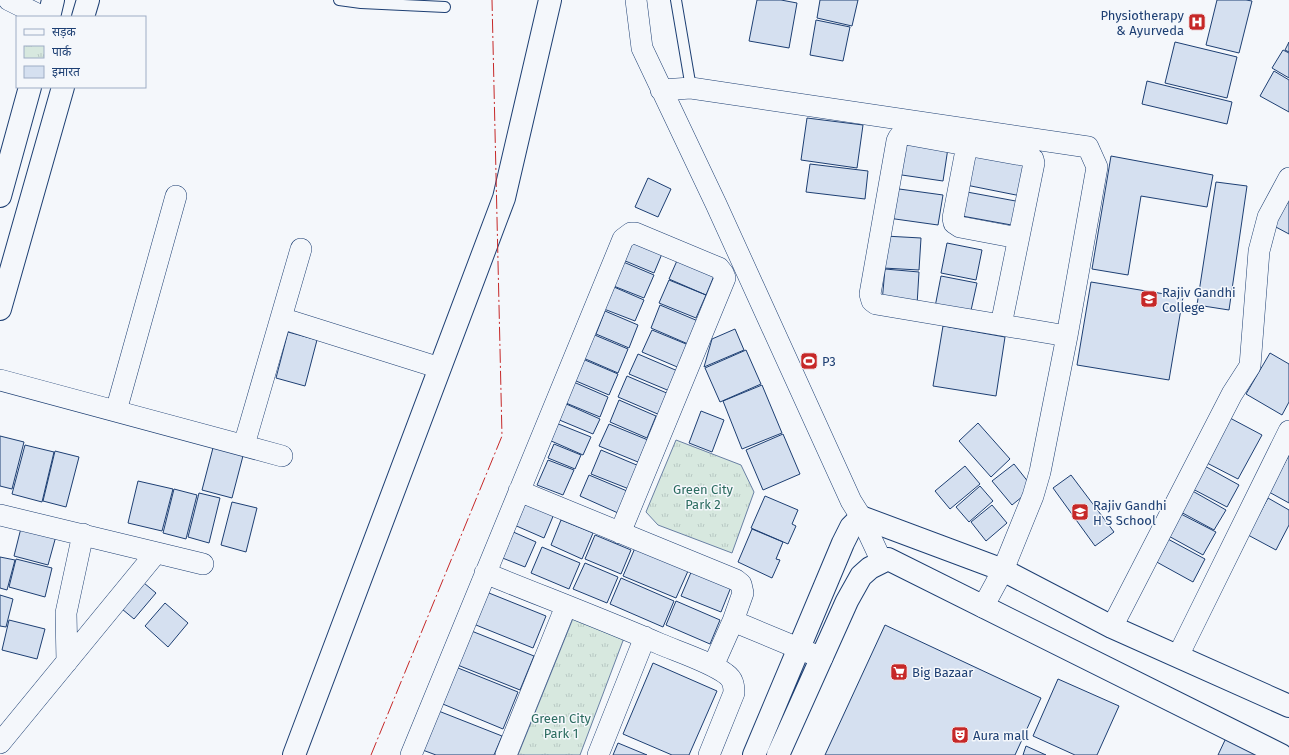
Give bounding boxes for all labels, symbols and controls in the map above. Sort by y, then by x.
place label: Physiotherapy & Ayurveda [1100,8,1185,38]
hospital icon: Physiotherapy & Ayurveda [1187,12,1207,32]
legend [16,16,146,88]
text: सड़क [52,25,77,39]
text: पार्क [52,45,72,59]
text: इमारत [52,65,81,79]
place label: Rajiv Gandhi College [1162,285,1236,315]
school or university icon: Rajiv Gandhi College [1139,289,1159,309]
sports icon: P3 [799,351,819,371]
place label: P3 [822,354,836,369]
park label: Green City Park 2 [673,482,734,512]
place label: Rajiv Gandhi H S School [1093,498,1167,528]
school or university icon: Rajiv Gandhi H S School [1070,502,1090,522]
supermarket icon: Big Bazaar [889,662,909,682]
place label: Big Bazaar [912,665,973,680]
park label: Green City Park 1 [531,711,592,741]
theatre icon: Aura mall [950,725,970,745]
place label: Aura mall [973,728,1029,743]

